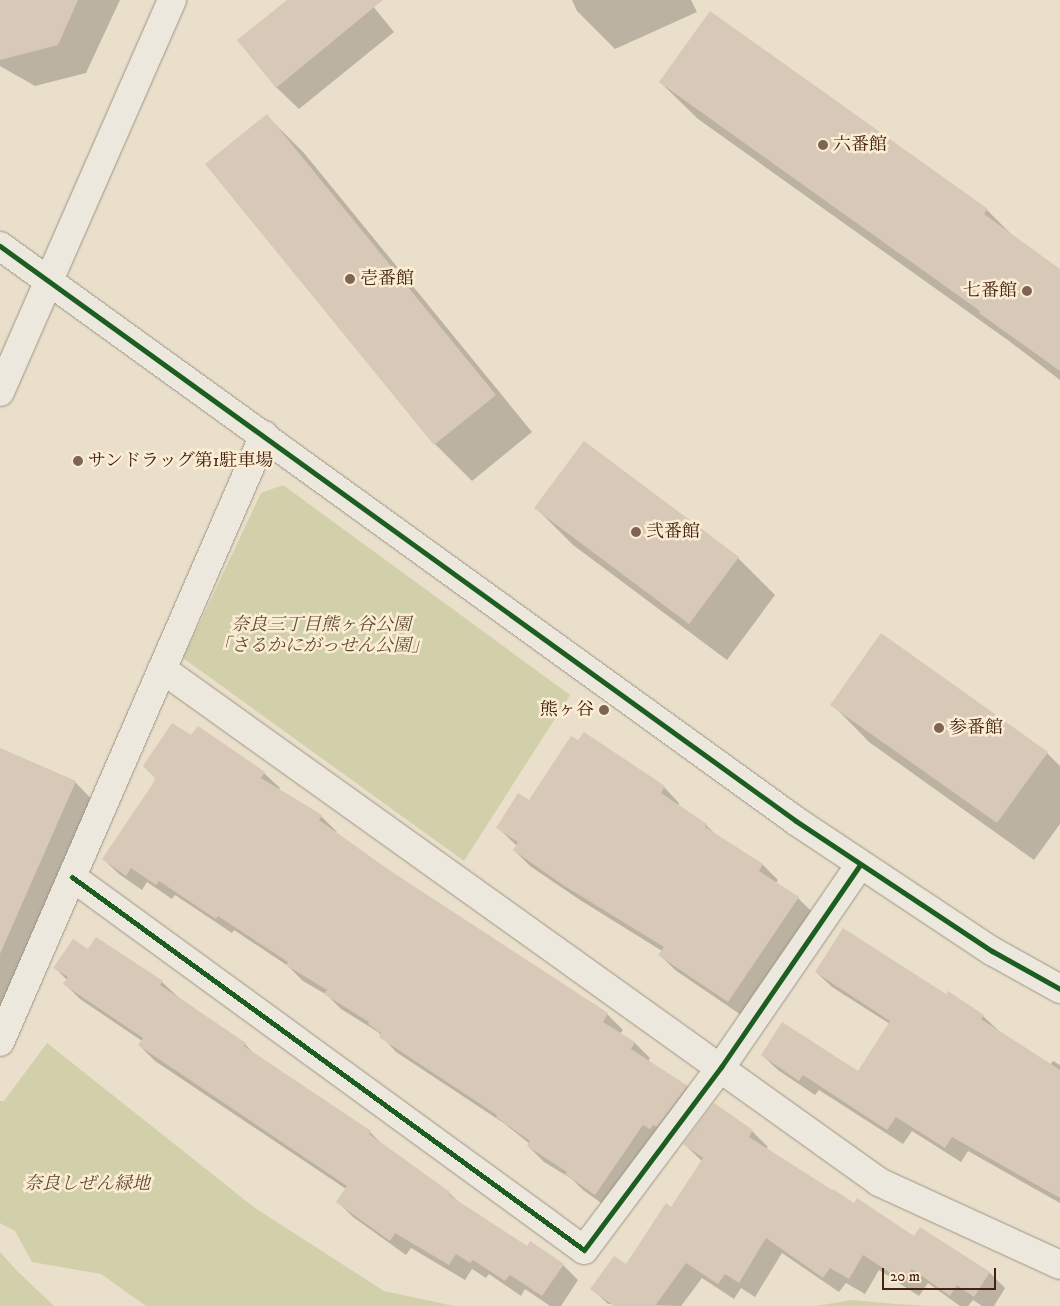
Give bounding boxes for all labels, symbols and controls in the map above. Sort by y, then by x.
place label: 六番館 [833,134,887,156]
marker: 六番館 [817,139,829,151]
place label: 壱番館 [360,268,414,290]
marker: 壱番館 [344,273,356,285]
place label: 七番館 [963,280,1017,302]
marker: 七番館 [1021,285,1033,297]
place label: サンドラッグ第1駐車場 [88,450,275,472]
marker: サンドラッグ第1駐車場 [72,455,84,467]
place label: 弐番館 [646,521,700,543]
marker: 弐番館 [630,526,642,538]
park label: 奈良三丁目熊ヶ谷公園 「さるかにがっせん公園」 [213,615,429,658]
place label: 熊ヶ谷 [540,699,594,721]
marker: 熊ヶ谷 [598,704,610,716]
place label: 参番館 [949,717,1003,739]
marker: 参番館 [933,722,945,734]
park label: 奈良しぜん緑地 [24,1173,150,1195]
scale bar [885,1258,999,1290]
text: 20 m [890,1267,920,1286]

